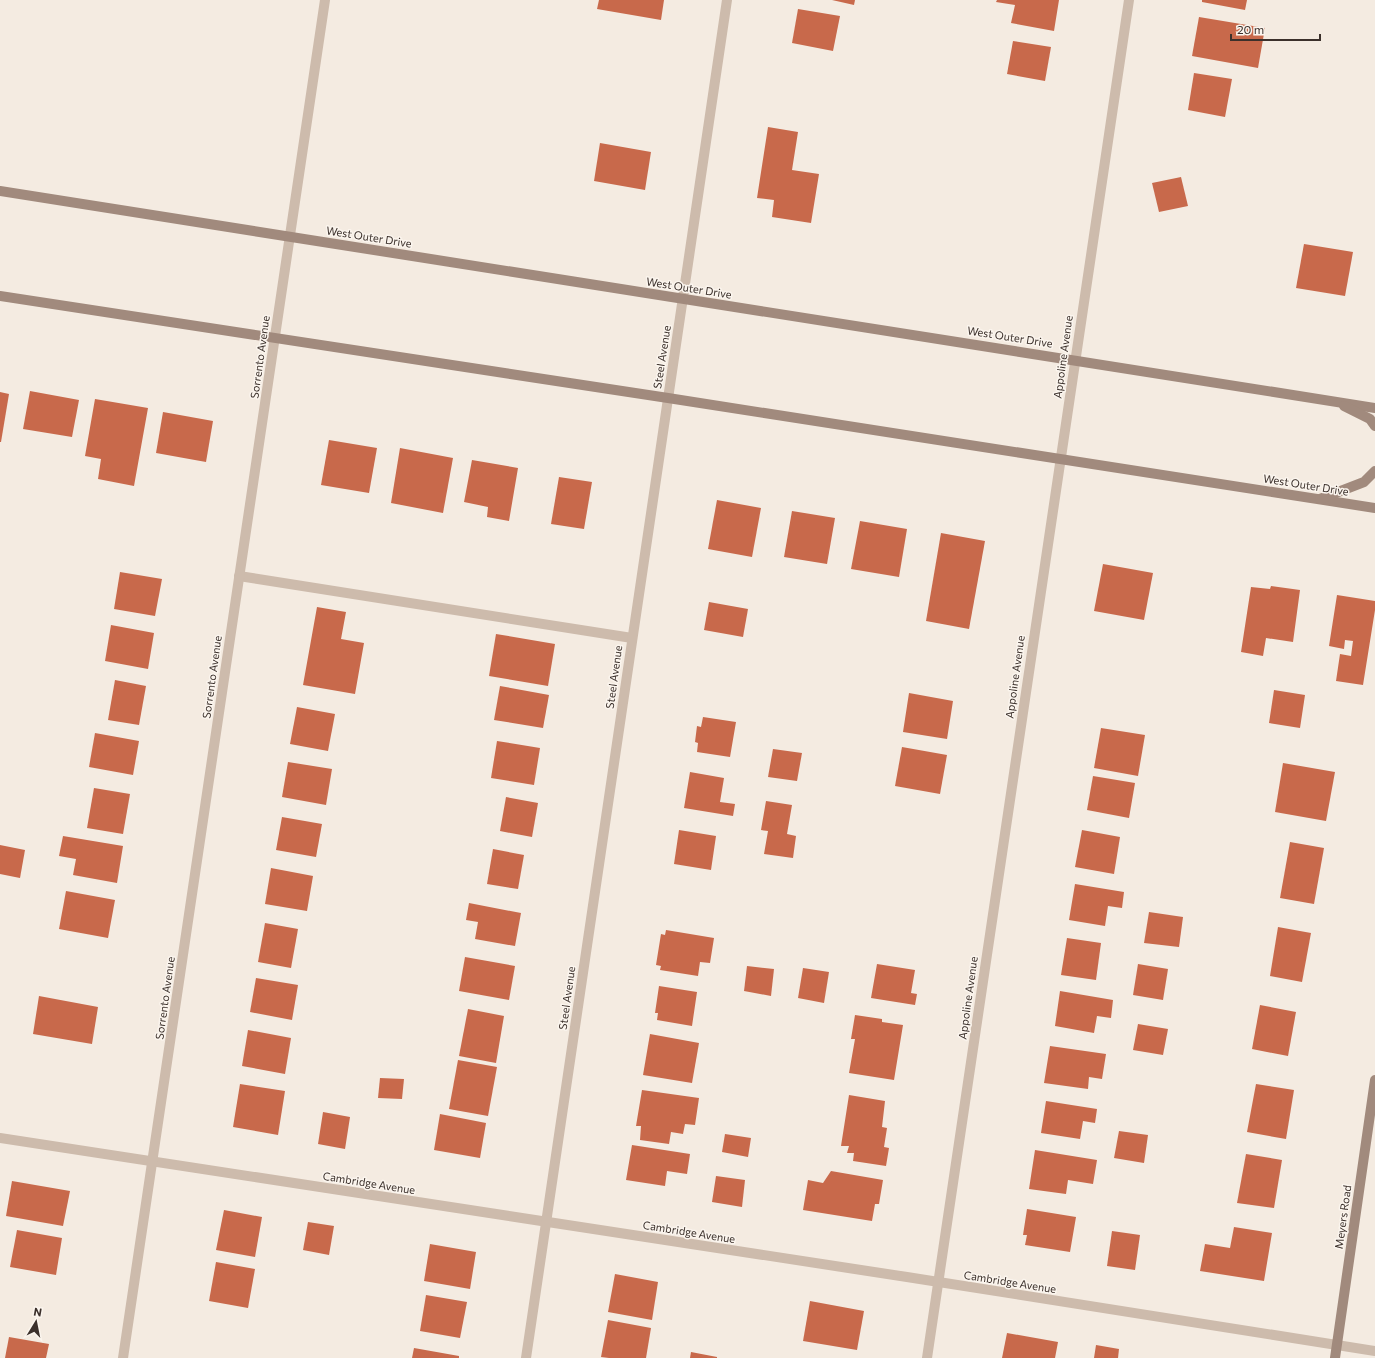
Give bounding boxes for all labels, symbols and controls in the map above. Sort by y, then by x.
scale bar [1231,16,1320,42]
text: 20 m [1237,22,1264,36]
street label: West Outer Drive [325,223,413,250]
street label: West Outer Drive [645,274,733,301]
street label: Sorrento Avenue [247,314,272,399]
street label: Appoline Avenue [1050,314,1075,399]
street label: West Outer Drive [966,323,1054,350]
street label: Steel Avenue [650,324,673,390]
street label: West Outer Drive [1262,471,1350,498]
street label: Sorrento Avenue [199,634,224,719]
street label: Appoline Avenue [1002,634,1027,719]
street label: Steel Avenue [603,644,624,710]
street label: Sorrento Avenue [152,955,177,1040]
street label: Appoline Avenue [955,955,980,1040]
street label: Steel Avenue [556,965,577,1031]
street label: Cambridge Avenue [322,1169,416,1196]
street label: Meyers Road [1332,1184,1353,1250]
street label: Cambridge Avenue [642,1218,736,1245]
street label: Cambridge Avenue [963,1268,1057,1295]
north arrow [16,1302,56,1342]
text: N [33,1305,43,1319]

